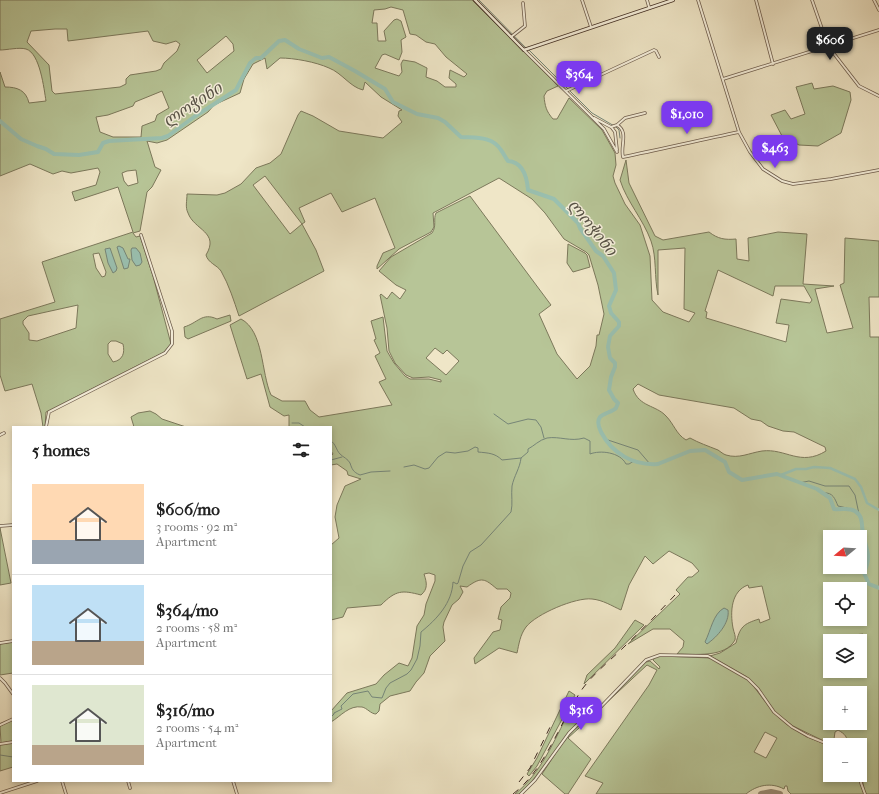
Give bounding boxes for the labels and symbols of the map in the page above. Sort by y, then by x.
pin: $606 [806,27,854,61]
pin: $364 [555,61,603,95]
water label: ლოჭინი [159,78,227,131]
pin: $1,010 [654,101,720,135]
pin: $463 [751,135,799,169]
water label: ლოჭინი [563,195,622,261]
north arrow [823,530,867,574]
pin: $316 [557,697,605,731]

